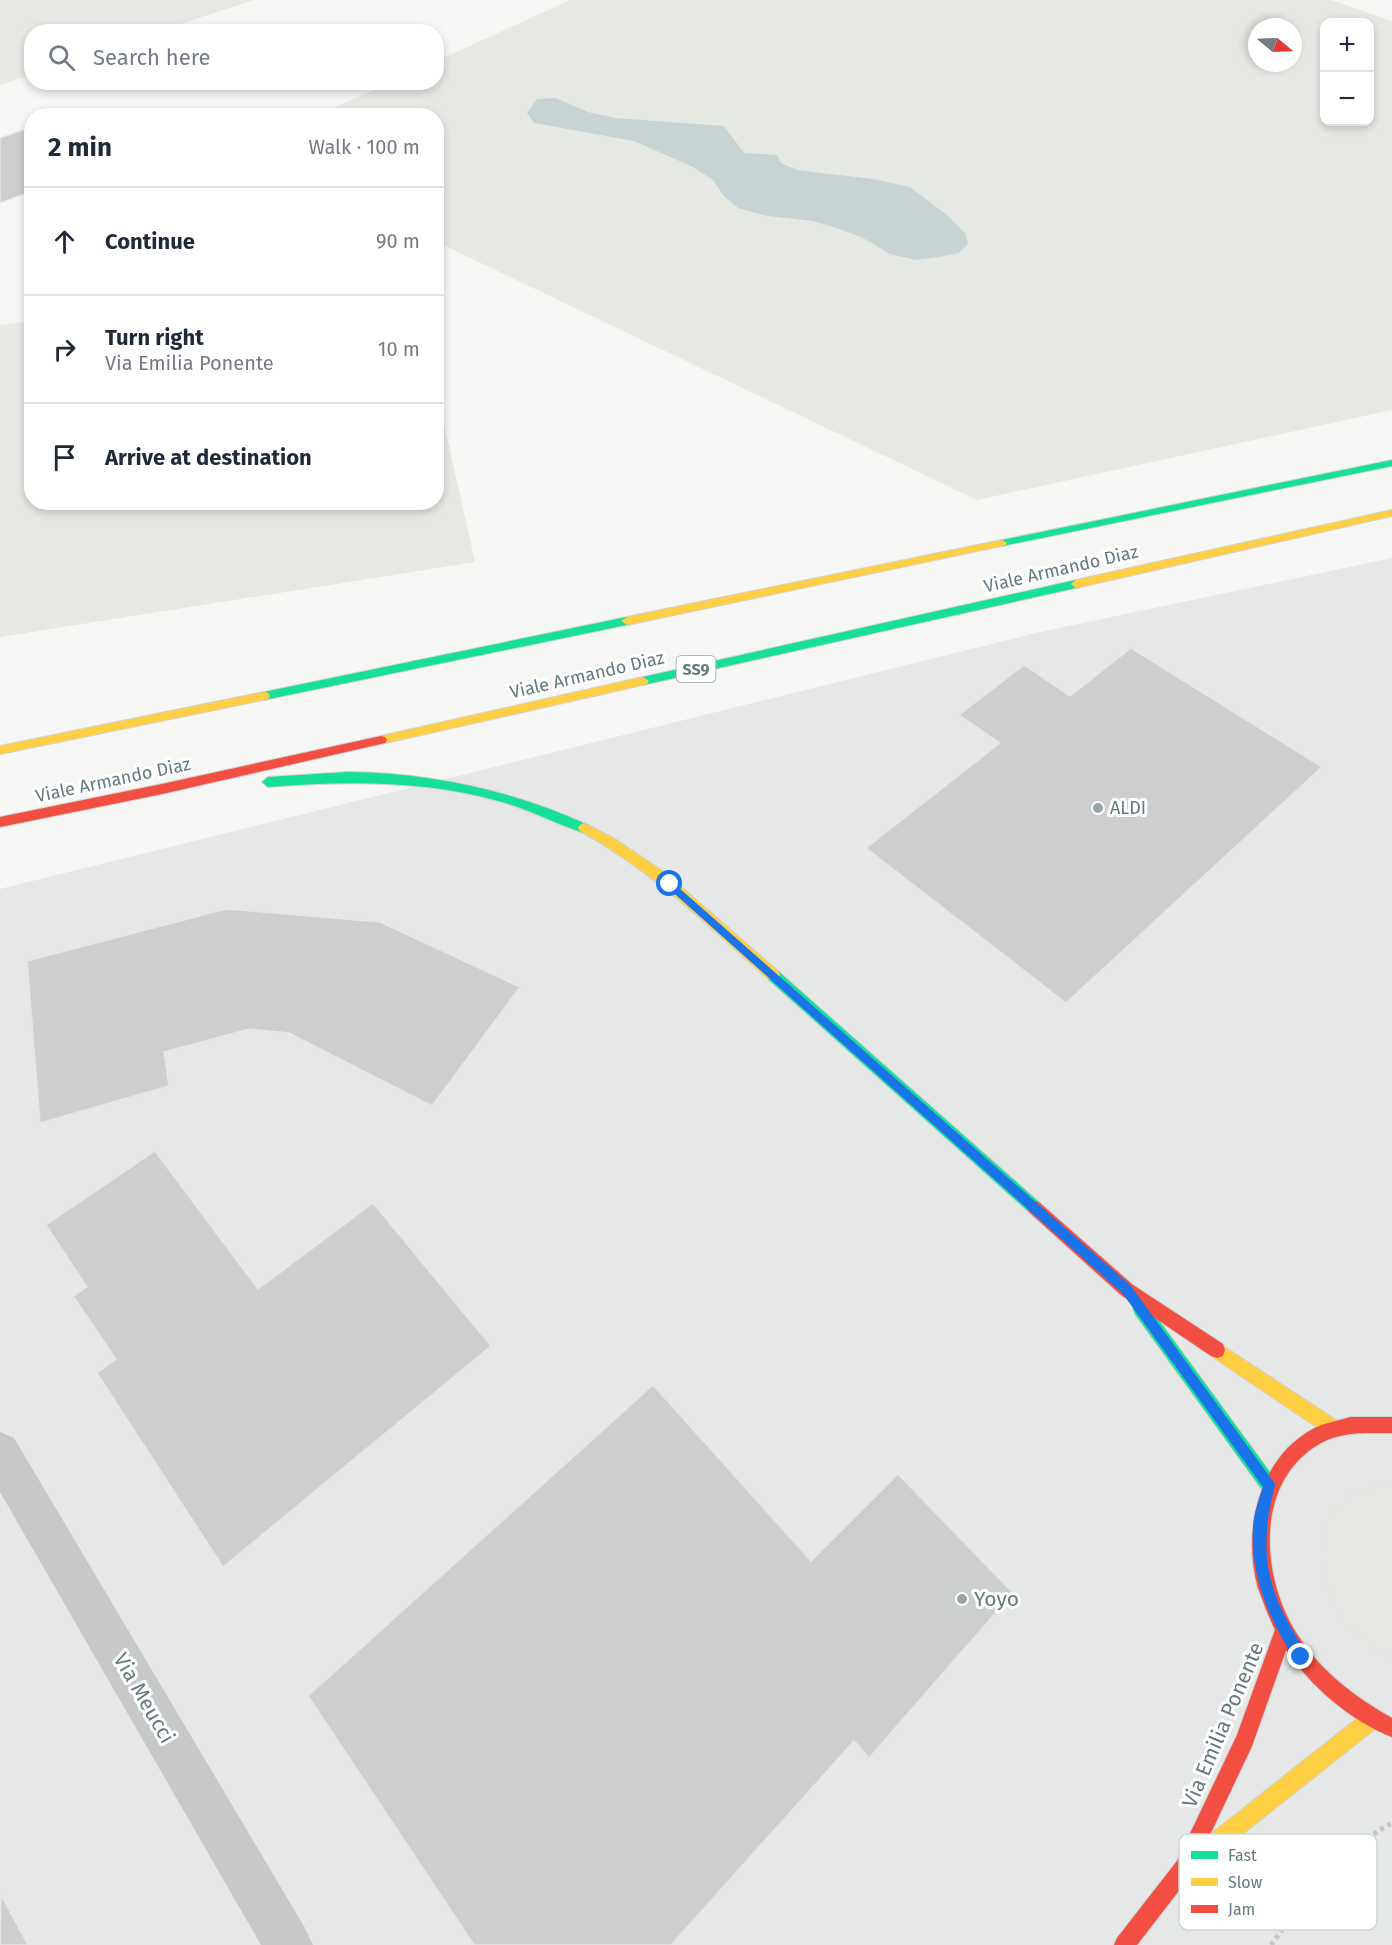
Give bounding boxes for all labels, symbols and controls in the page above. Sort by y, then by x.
north arrow [1248,18,1302,72]
map controls [1320,18,1374,126]
button: + [1320,18,1374,72]
search box [24,24,444,90]
icon: search [45,41,78,74]
text: Search here [93,44,211,71]
button: − [1320,72,1374,126]
text: 2 min [48,132,112,163]
text: Walk · 100 m [308,135,420,159]
icon: ahead [48,225,81,258]
text: Continue [105,228,195,255]
text: 90 m [376,229,420,253]
text: Turn right [105,324,204,351]
icon: right [48,333,81,366]
text: 10 m [378,337,420,361]
text: Via Emilia Ponente [105,351,274,375]
icon: arrive [48,441,81,474]
text: Arrive at destination [105,444,312,471]
street label: Viale Armando Diaz [982,540,1141,597]
street label: Viale Armando Diaz [508,646,667,703]
road number: SS9 [676,656,716,682]
street label: Viale Armando Diaz [34,753,193,807]
place label: ALDI [1110,797,1146,819]
marker: ALDI [1091,801,1105,815]
route start [656,870,682,896]
place label: Yoyo [974,1586,1019,1612]
marker: Yoyo [955,1592,969,1606]
street label: Via Emilia Ponente [1176,1638,1270,1812]
route end [1287,1643,1313,1669]
street label: Via Meucci [108,1648,180,1748]
legend [1179,1834,1377,1930]
text: Fast [1228,1846,1257,1865]
text: Slow [1228,1873,1263,1892]
text: Jam [1228,1900,1255,1919]

